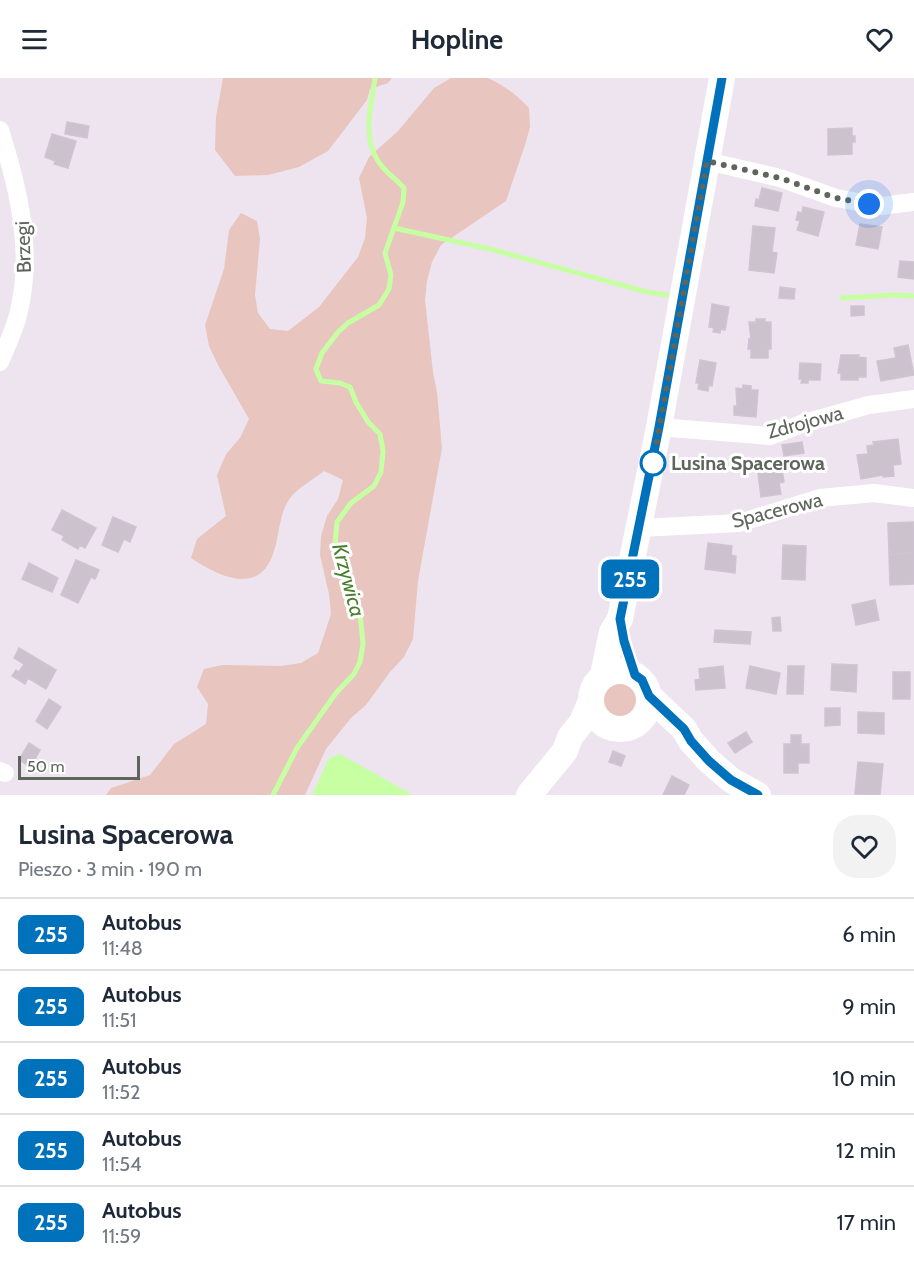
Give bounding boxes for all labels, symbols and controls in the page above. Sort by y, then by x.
icon: menu [18,23,51,56]
text: Hopline [411,23,503,56]
icon: heart [863,23,896,56]
your location [854,189,884,219]
street label: Brzegi [10,221,36,273]
street label: Zdrojowa [764,400,846,444]
marker: Lusina Spacerowa [640,450,666,476]
place label: Lusina Spacerowa [671,451,825,475]
street label: Spacerowa [729,487,825,533]
water label: Krzywica [327,541,371,619]
line badge: 255 [596,560,664,598]
text: 255 [613,567,647,592]
scale bar [18,753,140,780]
text: 50 m [27,757,64,776]
button: heart [833,815,896,878]
text: Lusina Spacerowa [18,817,234,851]
text: Pieszo · 3 min · 190 m [18,857,202,881]
text: Autobus [102,909,182,936]
text: 6 min [842,921,896,948]
text: 255 [34,922,68,947]
text: 11:48 [102,936,143,960]
text: Autobus [102,981,182,1008]
text: 9 min [842,993,896,1020]
text: 255 [34,994,68,1019]
text: 11:51 [102,1008,137,1032]
text: Autobus [102,1053,182,1080]
text: 10 min [832,1065,896,1092]
text: 255 [34,1066,68,1091]
text: 11:52 [102,1080,141,1104]
text: Autobus [102,1125,182,1152]
text: 12 min [836,1137,896,1164]
text: 255 [34,1138,68,1163]
text: 11:54 [102,1152,142,1176]
text: Autobus [102,1197,182,1224]
text: 17 min [837,1209,896,1236]
text: 255 [34,1210,68,1235]
text: 11:59 [102,1224,141,1248]

